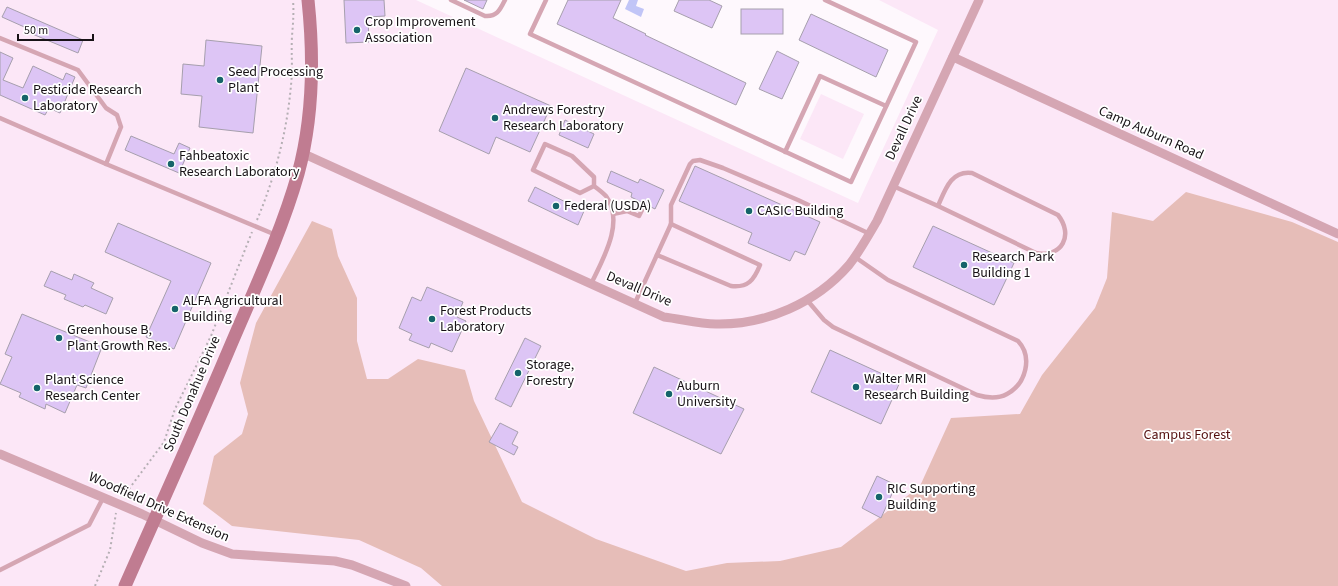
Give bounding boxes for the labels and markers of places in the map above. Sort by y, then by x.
place label: Crop Improvement Association [365,12,476,48]
marker: Crop Improvement Association [352,25,362,35]
place label: Seed Processing Plant [228,62,323,98]
marker: Seed Processing Plant [215,75,225,85]
place label: Pesticide Research Laboratory [33,80,142,116]
marker: Pesticide Research Laboratory [20,93,30,103]
place label: Andrews Forestry Research Laboratory [503,100,624,136]
marker: Andrews Forestry Research Laboratory [490,113,500,123]
place label: Fahbeatoxic Research Laboratory [179,146,300,182]
marker: Fahbeatoxic Research Laboratory [166,159,176,169]
place label: Federal (USDA) [564,196,651,216]
marker: Federal (USDA) [551,201,561,211]
place label: CASIC Building [757,201,843,221]
marker: CASIC Building [744,206,754,216]
place label: Research Park Building 1 [972,247,1054,283]
marker: Research Park Building 1 [959,260,969,270]
place label: ALFA Agricultural Building [183,291,283,327]
place label: Forest Products Laboratory [440,301,532,337]
marker: ALFA Agricultural Building [170,304,180,314]
marker: Forest Products Laboratory [427,314,437,324]
place label: Greenhouse B, Plant Growth Res. [67,320,171,356]
marker: Greenhouse B, Plant Growth Res. [54,333,64,343]
place label: Storage, Forestry [526,355,575,391]
marker: Storage, Forestry [513,368,523,378]
place label: Walter MRI Research Building [864,369,969,405]
place label: Plant Science Research Center [45,370,140,406]
place label: Auburn University [677,376,736,412]
marker: Walter MRI Research Building [851,382,861,392]
marker: Plant Science Research Center [32,383,42,393]
marker: Auburn University [664,389,674,399]
place label: RIC Supporting Building [887,479,975,515]
marker: RIC Supporting Building [874,492,884,502]

